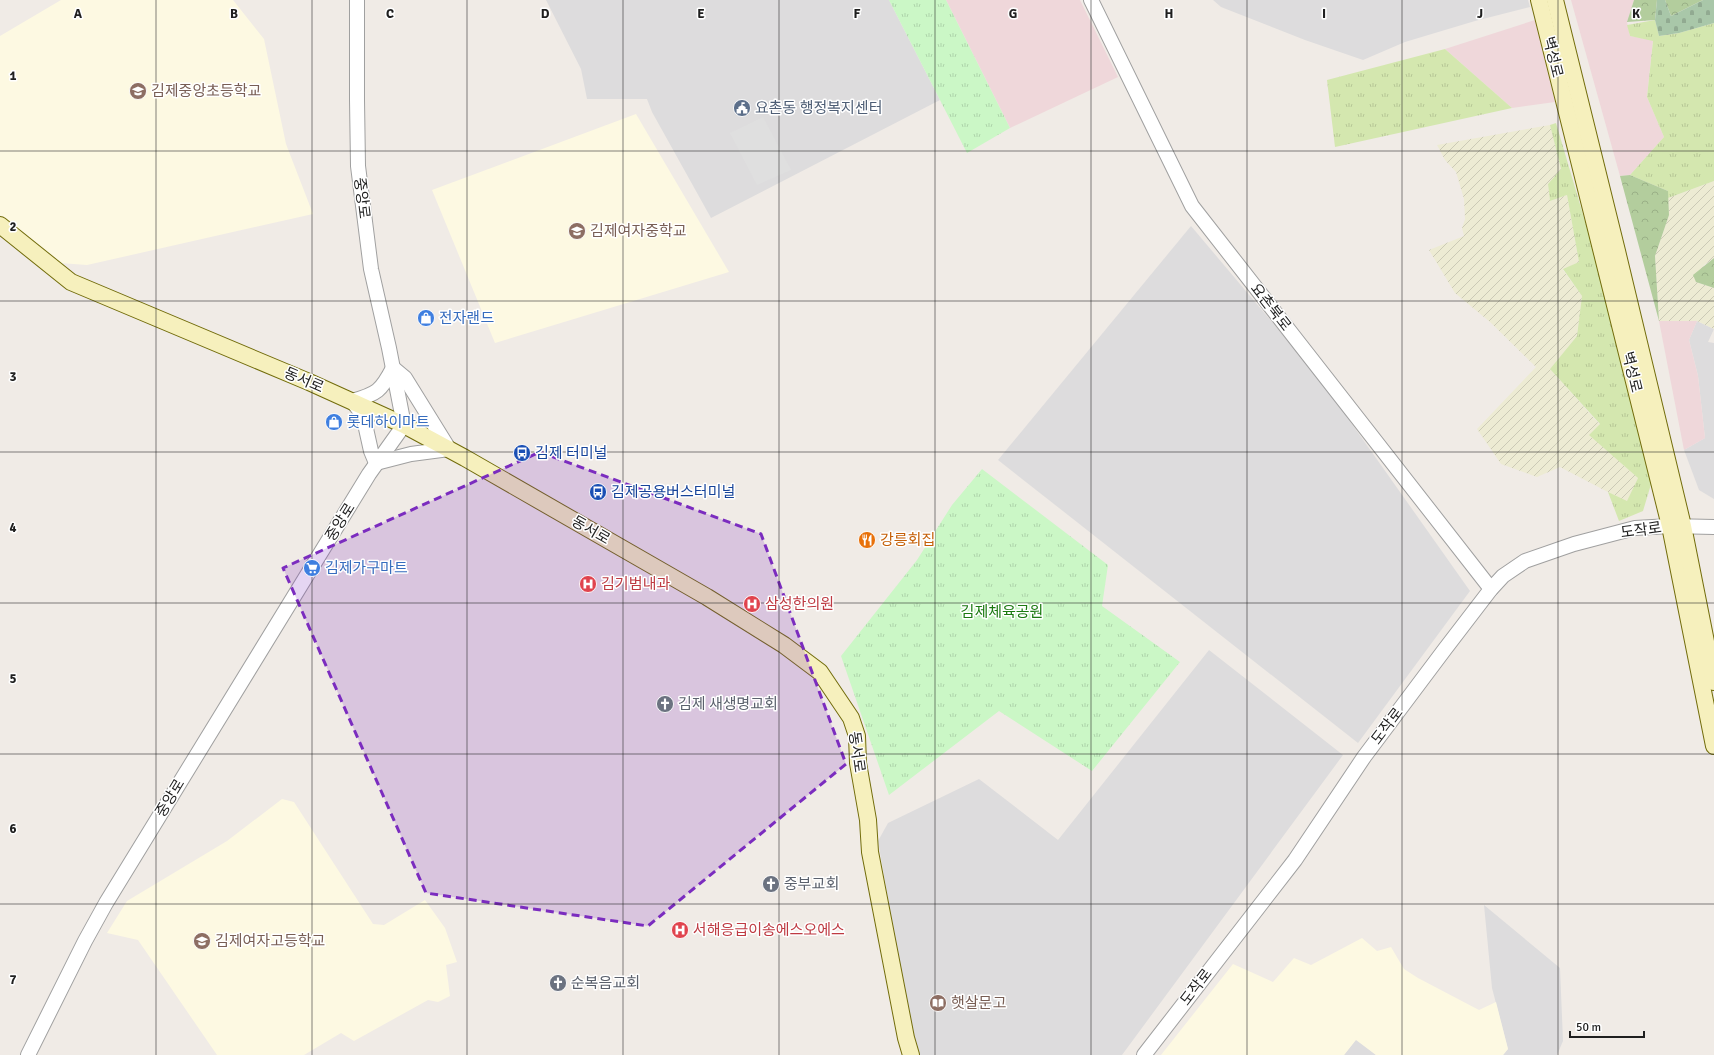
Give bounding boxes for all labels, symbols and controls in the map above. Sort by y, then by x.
text: A [74,6,83,22]
text: B [230,6,238,22]
text: C [386,6,394,22]
text: D [541,6,550,22]
text: E [697,6,705,22]
text: F [854,6,861,22]
text: G [1009,6,1017,22]
text: H [1165,6,1173,22]
text: I [1322,6,1326,22]
text: J [1477,6,1483,22]
text: K [1632,6,1640,22]
street label: 벽성로 [1539,35,1567,79]
text: 1 [9,68,17,84]
school or university icon: 김제중앙초등학교 [128,81,148,101]
place label: 김제중앙초등학교 [151,82,261,100]
public building icon: 요촌동 행정복지센터 [732,98,752,118]
place label: 요촌동 행정복지센터 [755,99,883,117]
street label: 중앙로 [351,176,373,220]
text: 2 [9,219,17,235]
school or university icon: 김제여자중학교 [567,221,587,241]
place label: 김제여자중학교 [590,222,687,240]
street label: 요촌북로 [1247,280,1295,334]
shop icon: 전자랜드 [416,308,436,328]
place label: 전자랜드 [439,309,494,327]
street label: 벽성로 [1618,350,1646,394]
street label: 동서로 [281,364,327,396]
text: 3 [9,369,17,385]
shop icon: 롯데하이마트 [324,412,344,432]
place label: 롯데하이마트 [347,413,430,431]
bus stop icon: 김제 터미널 [512,443,532,463]
place label: 김제 터미널 [535,444,607,462]
bus stop icon: 김제공용버스터미널 [588,482,608,502]
place label: 김제공용버스터미널 [611,483,735,501]
street label: 중앙로 [321,500,359,544]
street label: 동서로 [569,512,613,548]
street label: 도작로 [1619,518,1663,542]
text: 4 [9,520,17,536]
restaurant icon: 강릉회집 [857,530,877,550]
place label: 강릉회집 [880,531,935,549]
supermarket icon: 김제가구마트 [302,558,322,578]
place label: 김제가구마트 [325,559,408,577]
hospital icon: 김기범내과 [578,574,598,594]
place label: 김기범내과 [601,575,670,593]
hospital icon: 삼성한의원 [742,594,762,614]
place label: 삼성한의원 [765,595,834,613]
park label: 김제체육공원 [961,603,1043,621]
text: 5 [9,671,17,687]
church icon: 김제 새생명교회 [655,694,675,714]
place label: 김제 새생명교회 [678,695,778,713]
street label: 도작로 [1367,704,1407,748]
street label: 동서로 [845,730,869,774]
street label: 중앙로 [152,776,188,820]
text: 6 [9,821,17,837]
church icon: 중부교회 [761,874,781,894]
place label: 중부교회 [784,875,839,893]
hospital icon: 서해응급이송에스오에스 [670,920,690,940]
place label: 서해응급이송에스오에스 [693,921,845,939]
school or university icon: 김제여자고등학교 [192,931,212,951]
place label: 김제여자고등학교 [215,932,325,950]
street label: 도작로 [1176,965,1216,1009]
text: 7 [9,972,17,988]
church icon: 순복음교회 [548,973,568,993]
place label: 순복음교회 [571,974,640,992]
library icon: 햇살문고 [928,993,948,1013]
place label: 햇살문고 [951,994,1006,1012]
scale bar [1570,1013,1644,1039]
text: 50 m [1576,1020,1601,1035]

